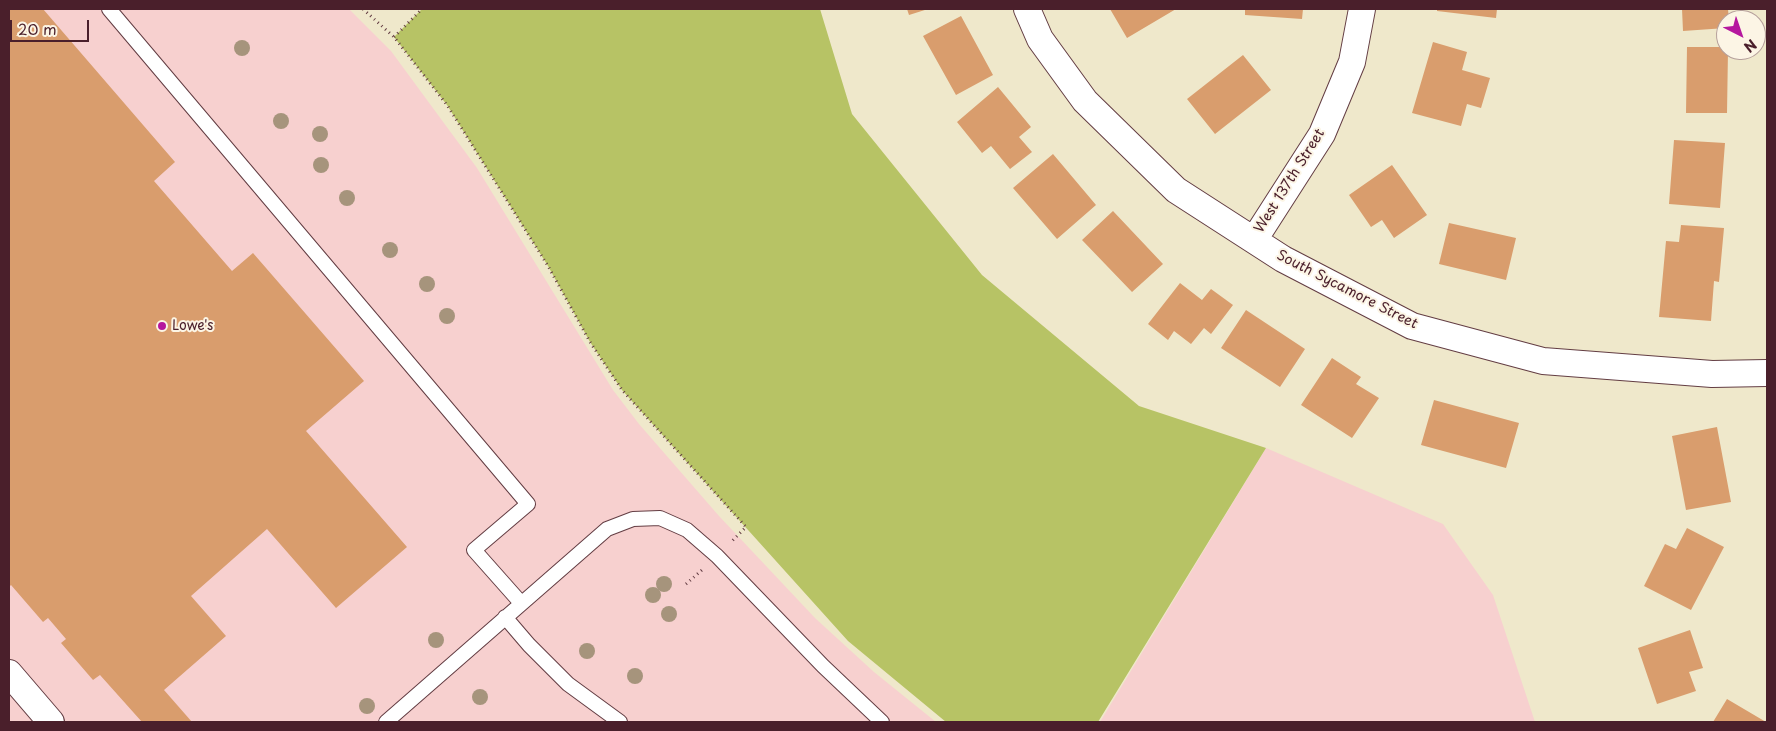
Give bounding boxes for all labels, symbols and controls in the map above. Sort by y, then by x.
scale bar [12,10,91,42]
north arrow [1716,10,1766,60]
text: 20 m [18,17,57,40]
text: N [1739,34,1762,58]
street label: West 137th Street [1251,126,1329,236]
street label: South Sycamore Street [1274,247,1420,333]
place label: Lowe's [172,318,213,334]
marker: Lowe's [156,320,168,332]

